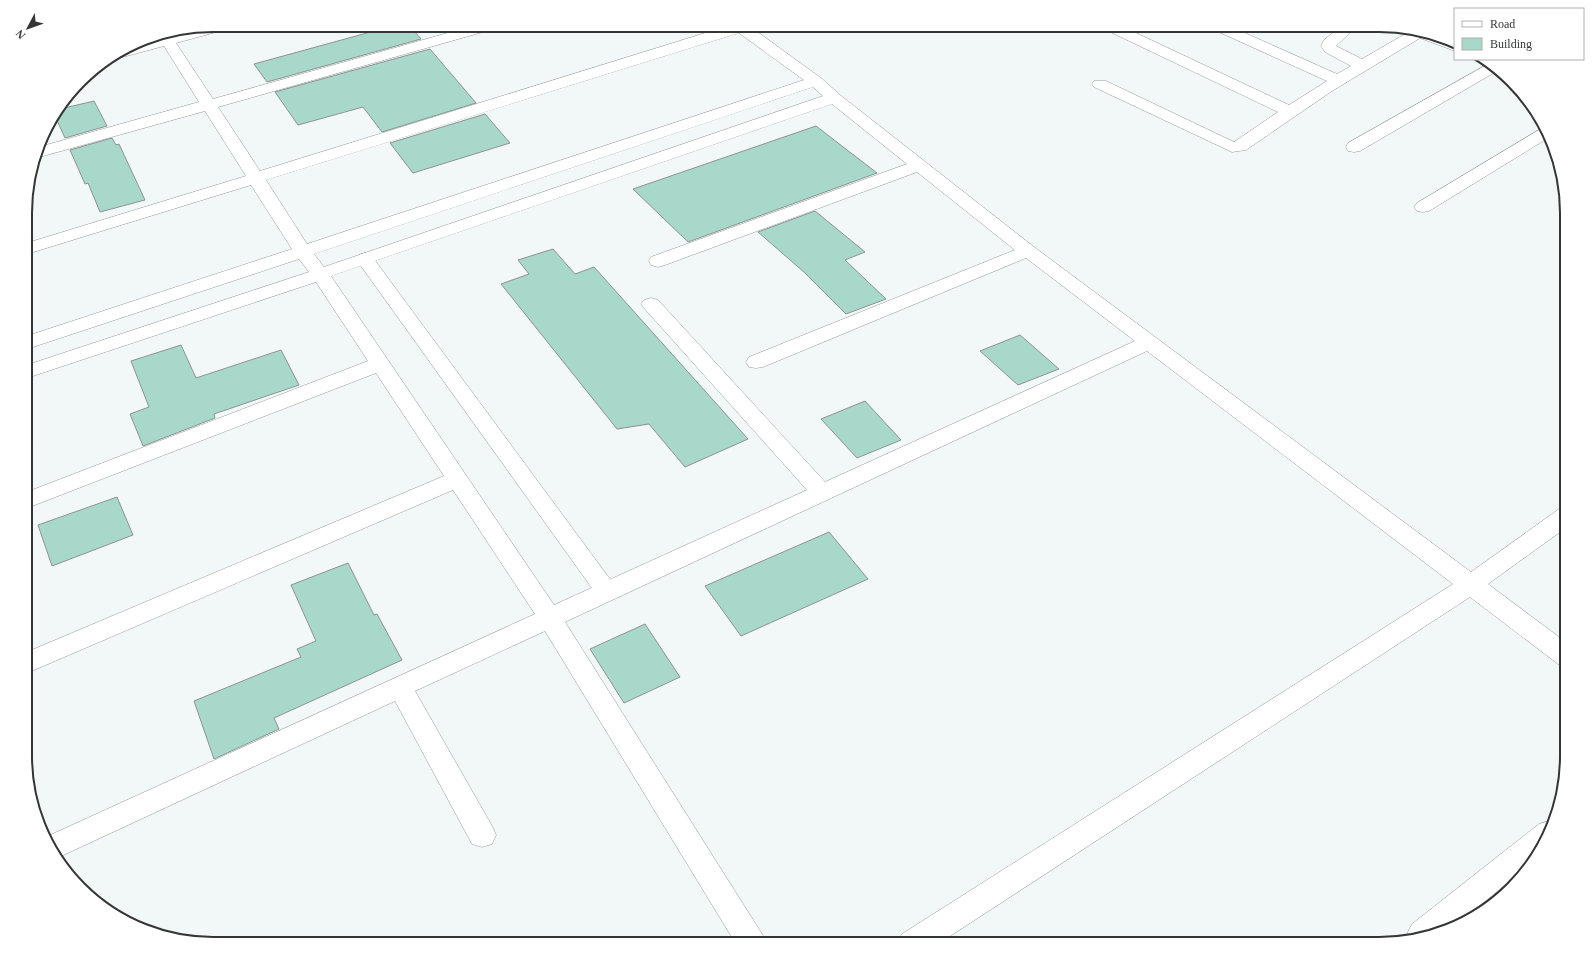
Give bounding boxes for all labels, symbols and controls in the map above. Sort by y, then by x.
north arrow [8,8,48,48]
legend [1454,8,1584,60]
text: Road [1490,17,1515,31]
text: N [13,28,28,41]
text: Building [1490,37,1532,51]

